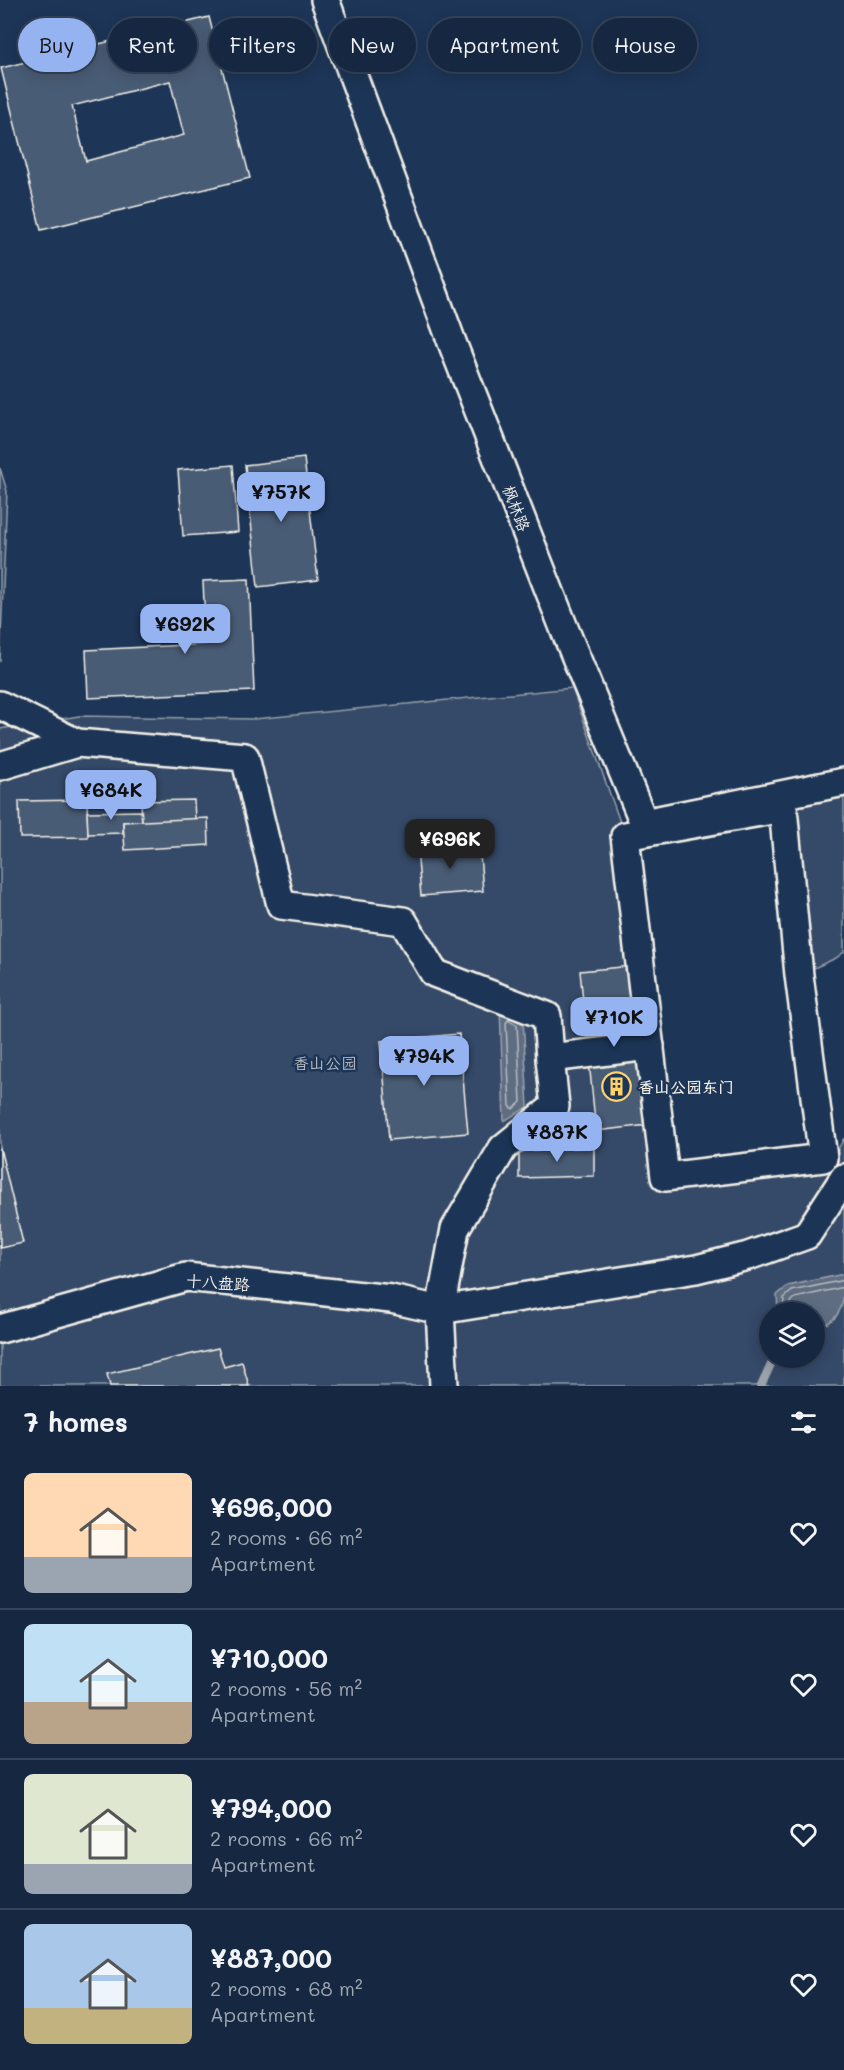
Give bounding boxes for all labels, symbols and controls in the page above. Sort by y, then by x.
chip: Buy [18,18,96,72]
chip: Rent [108,18,197,72]
chip: Filters [209,18,317,72]
chip: New [329,18,416,72]
chip: Apartment [428,18,581,72]
chip: House [593,18,697,72]
pin: ¥757K [239,472,323,523]
text: ¥757K [251,478,311,504]
street label: 枫林路 [499,482,535,534]
pin: ¥692K [143,604,227,655]
text: ¥692K [154,610,216,636]
pin: ¥684K [69,770,153,821]
text: ¥684K [79,776,143,802]
pin: ¥696K [408,819,492,870]
text: ¥696K [419,825,481,851]
pin: ¥710K [572,997,656,1048]
text: ¥710K [584,1003,644,1029]
pin: ¥794K [382,1036,466,1087]
text: ¥794K [393,1042,455,1068]
park label: 香山公园 [293,1052,357,1073]
building icon: 香山公园东门 [601,1070,633,1102]
place label: 香山公园东门 [638,1076,734,1097]
pin: ¥887K [515,1112,599,1163]
text: ¥887K [526,1118,588,1144]
street label: 十八盘路 [185,1269,251,1295]
map controls [759,1302,825,1368]
button: layers [759,1302,825,1368]
text: 7 homes [24,1405,128,1439]
icon: filters [787,1406,820,1439]
text: ¥696,000 [210,1490,332,1524]
icon: home [72,1497,144,1569]
icon: heart [787,1517,820,1550]
text: 2 rooms · 66 m² [210,1524,363,1550]
text: Apartment [210,1550,316,1576]
text: ¥710,000 [210,1641,328,1675]
icon: home [72,1648,144,1720]
icon: heart [787,1668,820,1701]
text: 2 rooms · 56 m² [210,1675,362,1701]
text: Apartment [210,1701,316,1727]
text: ¥794,000 [210,1791,332,1825]
icon: home [72,1798,144,1870]
icon: heart [787,1818,820,1851]
text: 2 rooms · 66 m² [210,1825,363,1851]
text: Apartment [210,1851,316,1877]
text: ¥887,000 [210,1941,332,1975]
icon: home [72,1948,144,2020]
icon: heart [787,1968,820,2001]
text: 2 rooms · 68 m² [210,1975,363,2001]
text: Apartment [210,2001,316,2027]

